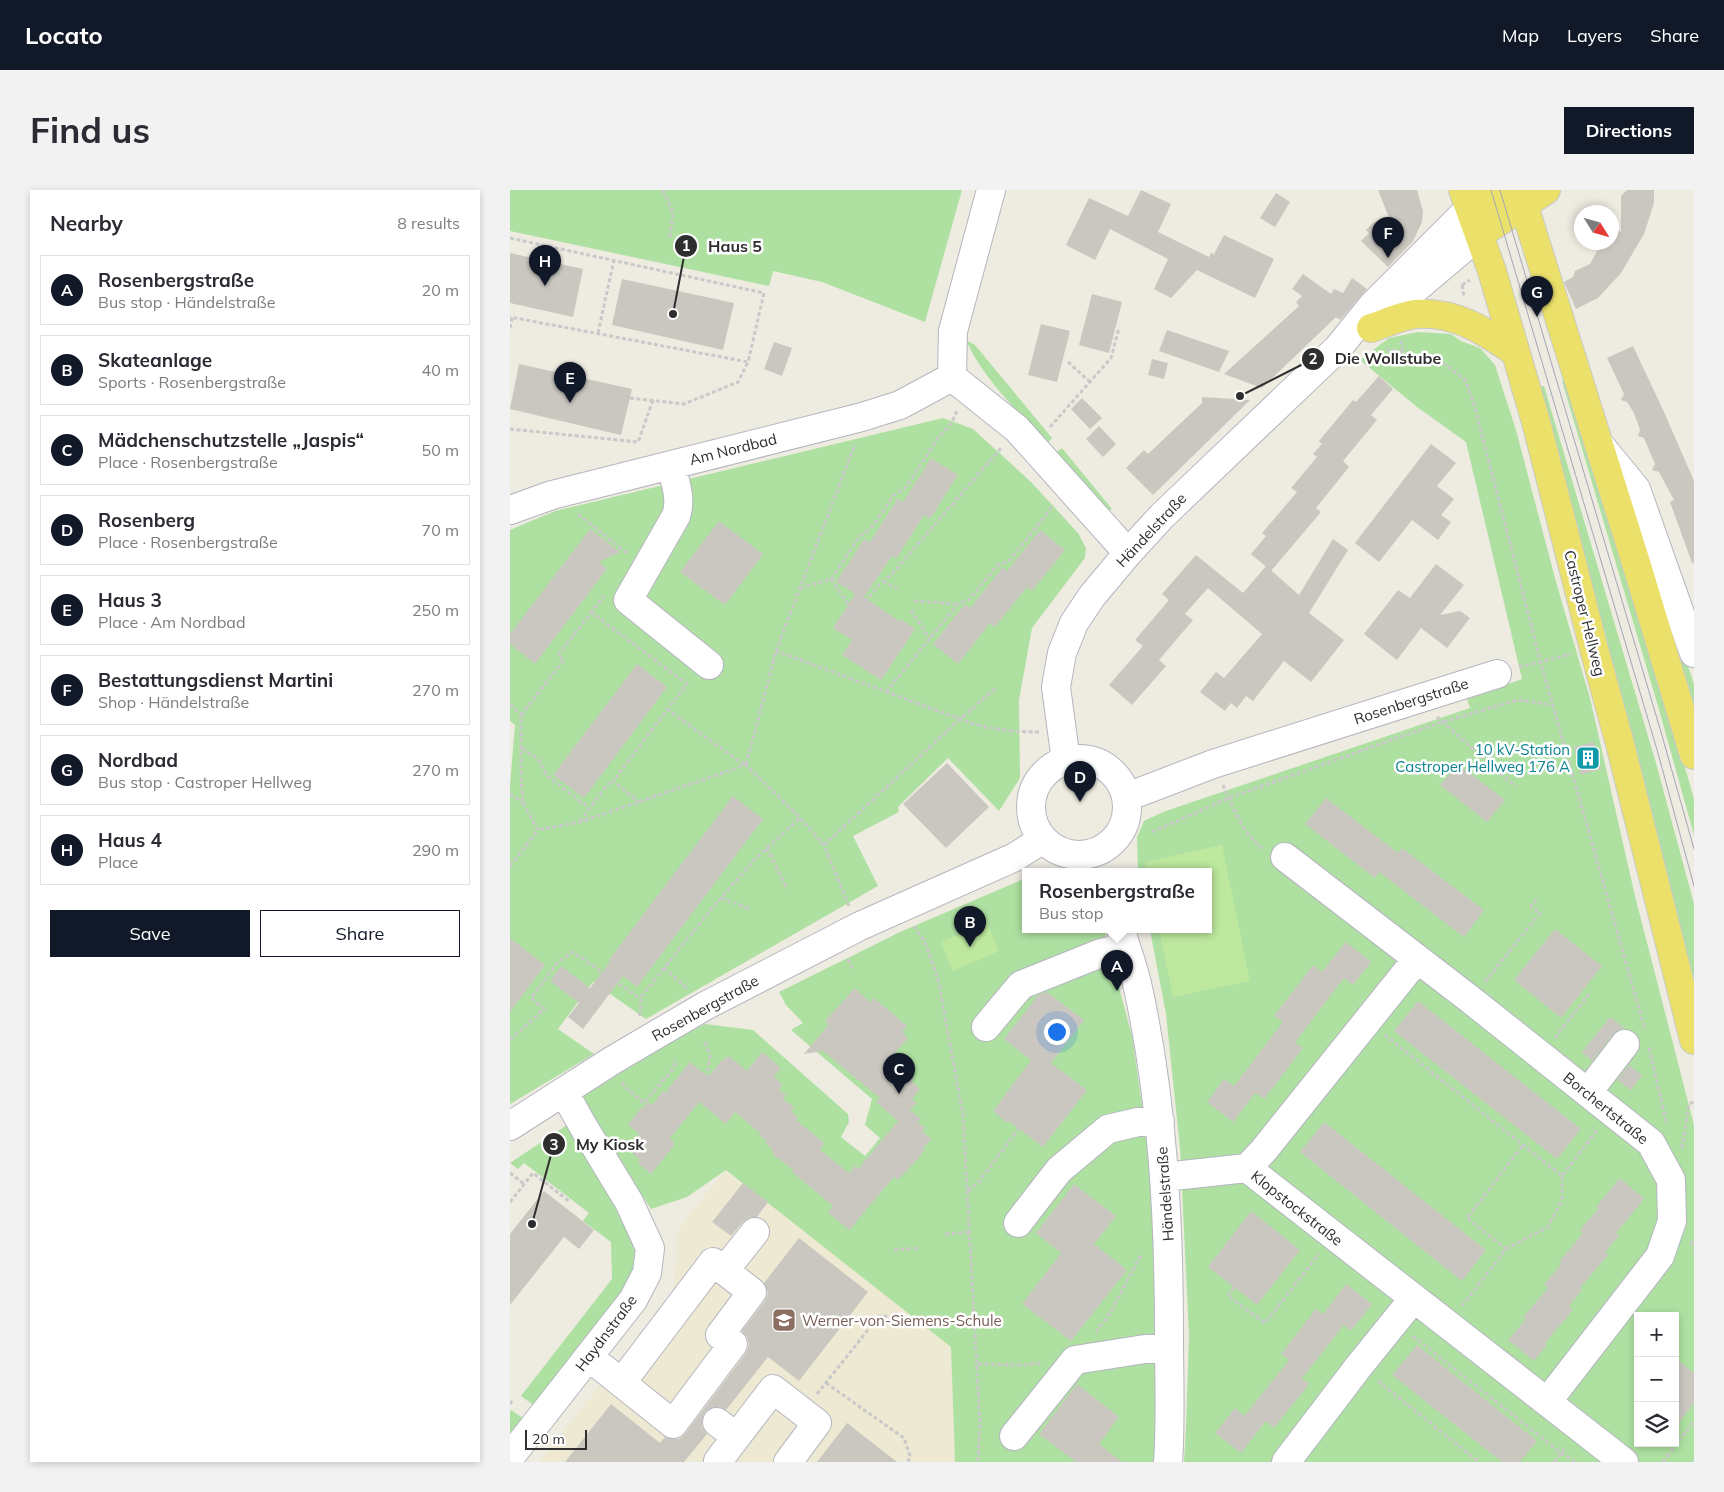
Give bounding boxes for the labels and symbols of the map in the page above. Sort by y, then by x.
north arrow [1574,205,1619,250]
pin: F [1372,217,1404,258]
callout: Haus 5 [673,231,772,262]
text: 1 [681,236,691,255]
text: Haus 5 [708,236,762,256]
pin: H [529,245,561,286]
pin: G [1521,276,1553,317]
callout: Die Wollstube [1300,343,1452,374]
text: Die Wollstube [1335,348,1441,368]
text: 2 [1308,349,1318,368]
pin: E [554,362,586,403]
street label: Am Nordbad [687,429,779,469]
street label: Händelstraße [1112,489,1190,571]
street label: Castroper Hellweg [1560,548,1610,678]
street label: Rosenbergstraße [1351,674,1471,728]
place label: 10 kV-Station Castroper Hellweg 176 A [1395,740,1570,776]
building icon: 10 kV-Station Castroper Hellweg 176 A [1575,745,1601,771]
pin: D [1064,761,1096,802]
pin: B [954,906,986,947]
pin: A [1101,950,1133,991]
street label: Rosenbergstraße [648,971,762,1045]
your location [1044,1019,1070,1045]
pin: C [883,1053,915,1094]
street label: Borchertstraße [1560,1068,1652,1148]
callout: My Kiosk [541,1129,654,1160]
text: My Kiosk [576,1134,645,1154]
text: 3 [549,1135,559,1154]
street label: Händelstraße [1152,1146,1178,1242]
street label: Klopstockstraße [1247,1166,1347,1250]
street label: Haydnstraße [571,1291,641,1375]
school or university icon: Werner-von-Siemens-Schule [771,1307,797,1333]
place label: Werner-von-Siemens-Schule [802,1311,1002,1330]
scale bar [525,1427,588,1450]

